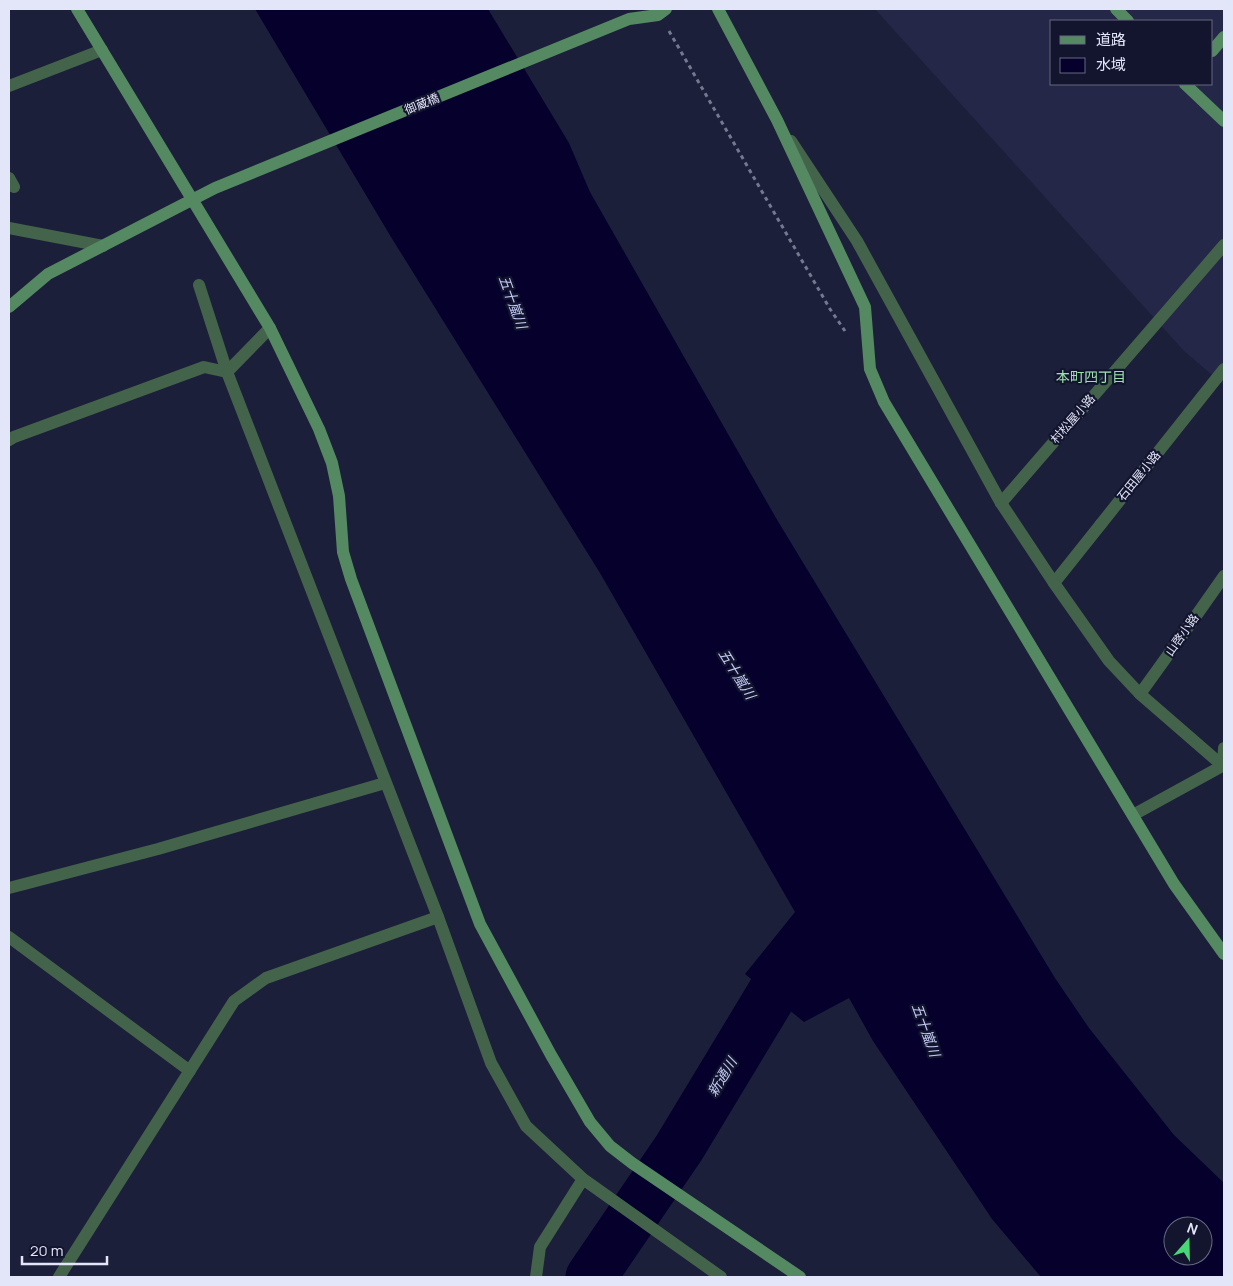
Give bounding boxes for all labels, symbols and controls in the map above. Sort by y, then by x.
legend [1050,20,1213,85]
text: 道路 [1096,29,1126,50]
text: 水域 [1096,54,1126,75]
street label: 御蔵橋 [402,89,442,118]
water label: 五十嵐川 [495,272,533,333]
district label: 本町四丁目 [1056,367,1126,386]
street label: 村松屋小路 [1047,390,1099,447]
street label: 石田屋小路 [1113,447,1164,504]
street label: 山啓小路 [1161,610,1202,659]
water label: 五十嵐川 [715,645,761,704]
water label: 五十嵐川 [908,1000,946,1061]
water label: 新通川 [703,1052,742,1100]
north arrow [1163,1216,1213,1266]
text: N [1185,1218,1201,1239]
scale bar [22,1234,108,1266]
text: 20 m [30,1240,63,1261]

